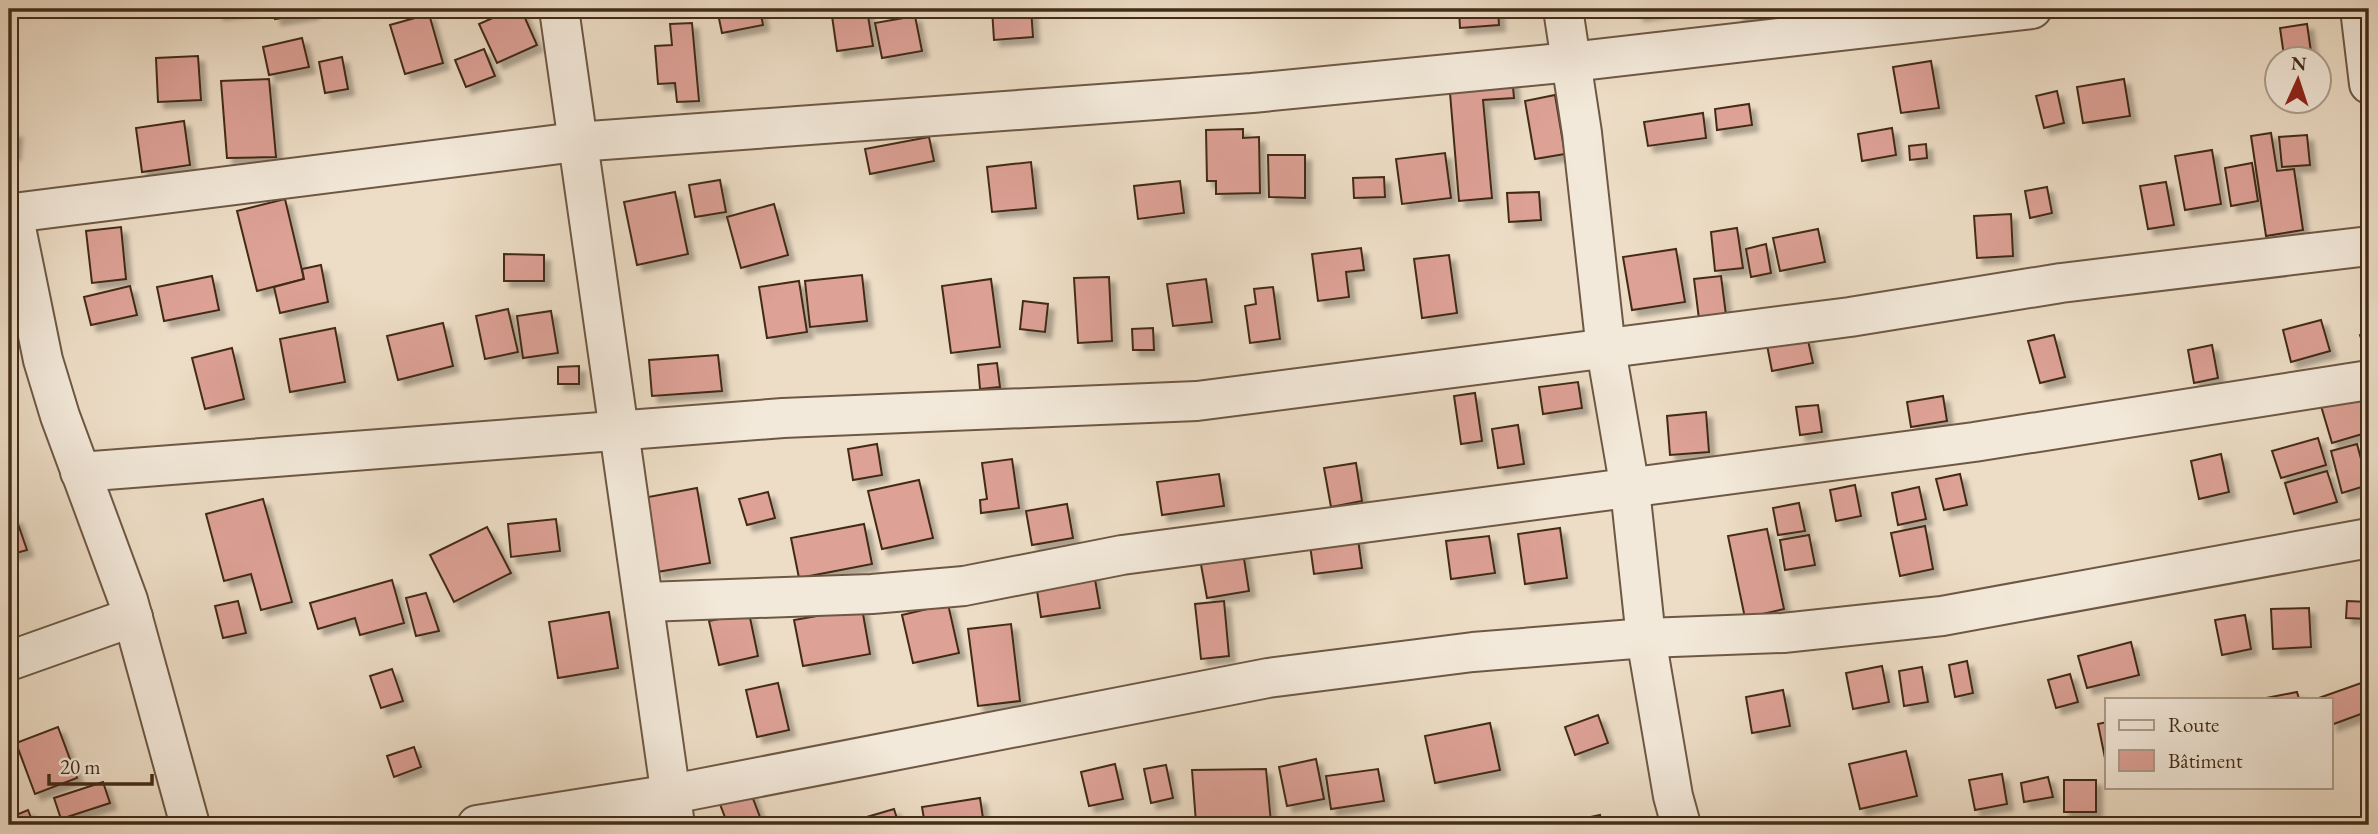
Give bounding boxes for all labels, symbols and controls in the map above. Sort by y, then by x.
north arrow [2262,46,2332,116]
text: N [2291,51,2308,76]
legend [2105,698,2332,788]
text: Route [2168,711,2219,738]
scale bar [49,743,152,787]
text: Bâtiment [2168,747,2243,774]
text: 20 m [60,753,101,780]

